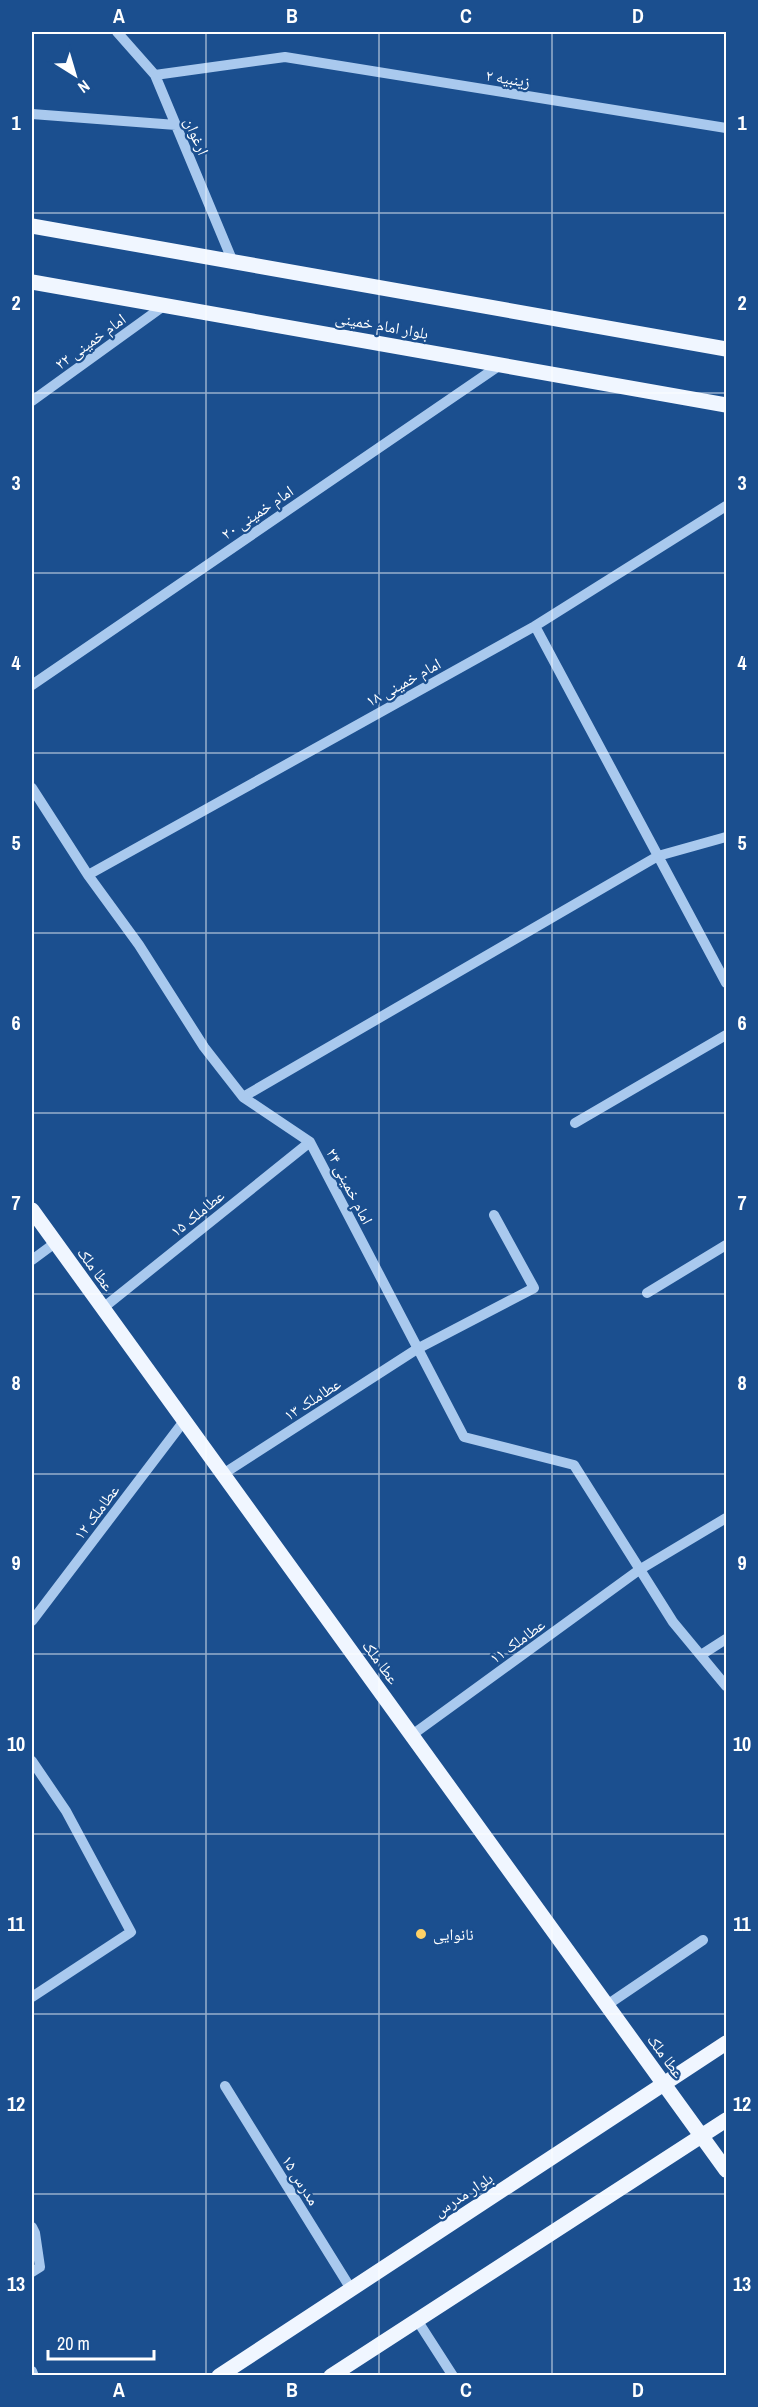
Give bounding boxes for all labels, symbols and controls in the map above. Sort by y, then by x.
text: A [113,2,125,29]
text: B [286,2,298,29]
text: C [460,2,472,29]
text: D [632,2,644,29]
north arrow [45,45,105,105]
street label: زینبیه ۲ [484,64,532,92]
text: N [74,75,94,99]
text: 1 [11,109,21,136]
text: 1 [737,109,747,136]
street label: ارغوان [179,114,215,158]
text: 2 [11,289,21,316]
text: 2 [737,289,747,316]
street label: بلوار امام خمینی [334,306,430,344]
street label: امام خمینی ۲۲ [50,308,130,374]
text: 3 [11,469,21,496]
text: 3 [737,469,747,496]
street label: امام خمینی ۲۰ [217,480,297,544]
text: 4 [11,649,21,676]
text: 4 [737,649,747,676]
street label: امام خمینی ۱۸ [361,652,445,712]
text: 5 [11,829,21,856]
text: 5 [737,829,747,856]
text: 6 [11,1009,21,1036]
text: 6 [737,1009,747,1036]
street label: امام خمینی ۲۴ [321,1144,379,1228]
street label: عطاملک ۱۵ [165,1184,229,1242]
text: 7 [11,1189,21,1216]
text: 7 [737,1189,747,1216]
street label: عطا ملک [73,1243,119,1295]
text: 8 [11,1369,21,1396]
text: 8 [737,1369,747,1396]
street label: عطاملک ۱۳ [279,1372,345,1426]
street label: عطاملک ۱۲ [68,1480,124,1544]
text: 9 [11,1549,21,1576]
text: 9 [737,1549,747,1576]
street label: عطاملک ۱۱ [485,1613,549,1669]
street label: عطا ملک [358,1636,404,1688]
text: 10 [7,1730,25,1757]
text: 10 [733,1730,751,1757]
text: 11 [7,1910,26,1937]
text: 11 [733,1910,752,1937]
place label: نانوایی [433,1923,474,1945]
marker: نانوایی [414,1927,428,1941]
street label: عطا ملک [643,2030,689,2082]
text: 12 [7,2090,25,2117]
text: 12 [733,2090,751,2117]
street label: مدرس ۱۵ [277,2151,325,2209]
street label: بلوار مدرس [429,2167,497,2221]
text: 13 [7,2270,25,2297]
text: 13 [733,2270,751,2297]
scale bar [48,2323,154,2361]
text: 20 m [57,2331,90,2356]
text: A [113,2376,125,2403]
text: B [286,2376,298,2403]
text: C [460,2376,472,2403]
text: D [632,2376,644,2403]

